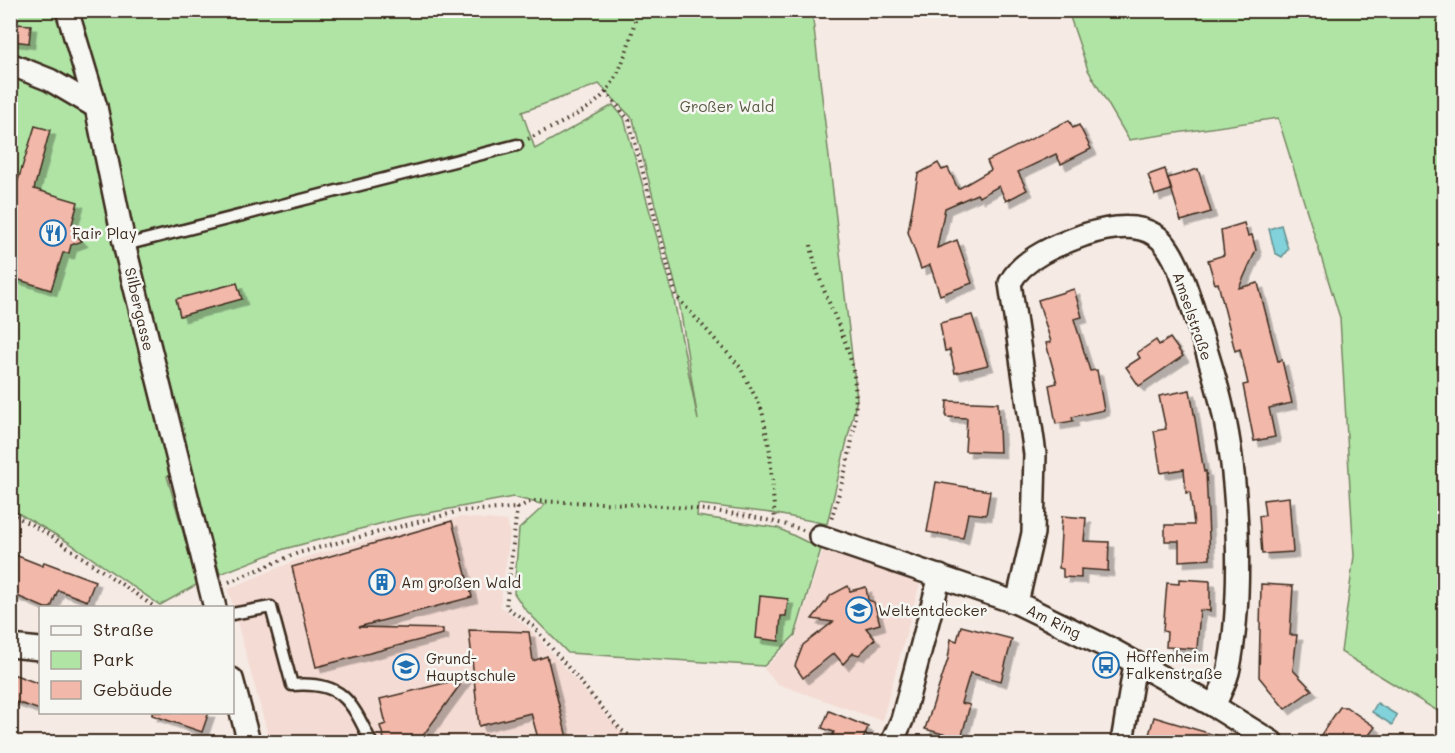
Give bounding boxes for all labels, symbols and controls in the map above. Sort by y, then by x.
park label: Großer Wald [680,96,774,116]
restaurant icon: Fair Play [38,218,68,248]
place label: Fair Play [72,223,137,243]
street label: Silbergasse [121,265,159,353]
street label: Amselstraße [1169,269,1217,363]
building icon: Am großen Wald [367,567,397,597]
place label: Am großen Wald [401,572,521,592]
school or university icon: Weltentdecker [844,595,874,625]
street label: Am Ring [1023,599,1085,643]
place label: Weltentdecker [878,600,987,620]
legend [39,606,234,714]
text: Straße [93,617,154,641]
place label: Hoffenheim Falkenstraße [1126,646,1223,683]
text: Park [93,647,134,671]
place label: Grund- Hauptschule [426,648,516,685]
bus stop icon: Hoffenheim Falkenstraße [1091,650,1121,680]
school or university icon: Grund- Hauptschule [391,652,421,682]
text: Gebäude [93,677,173,701]

